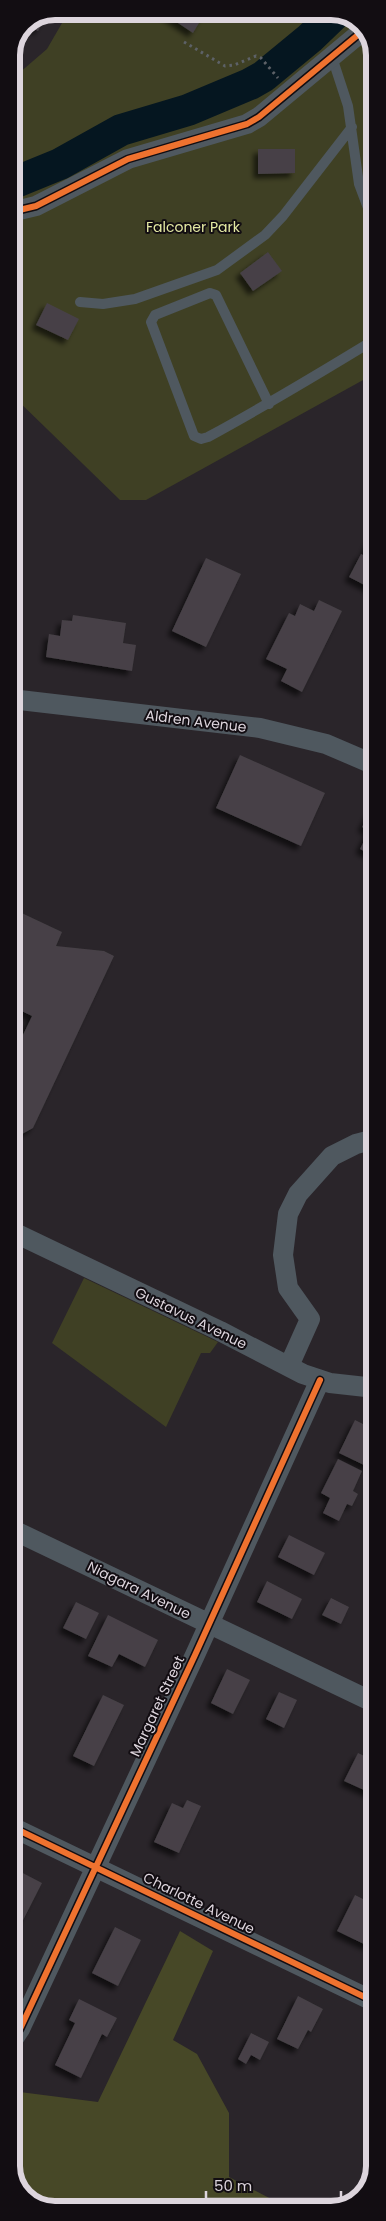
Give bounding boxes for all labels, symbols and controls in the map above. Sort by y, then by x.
park label: Falconer Park [146,217,241,237]
street label: Aldren Avenue [144,705,248,737]
street label: Gustavus Avenue [132,1282,251,1354]
street label: Niagara Avenue [84,1556,194,1624]
street label: Margaret Street [125,1652,189,1760]
street label: Charlotte Avenue [140,1867,259,1939]
scale bar [206,2168,341,2200]
text: 50 m [214,2175,252,2196]

